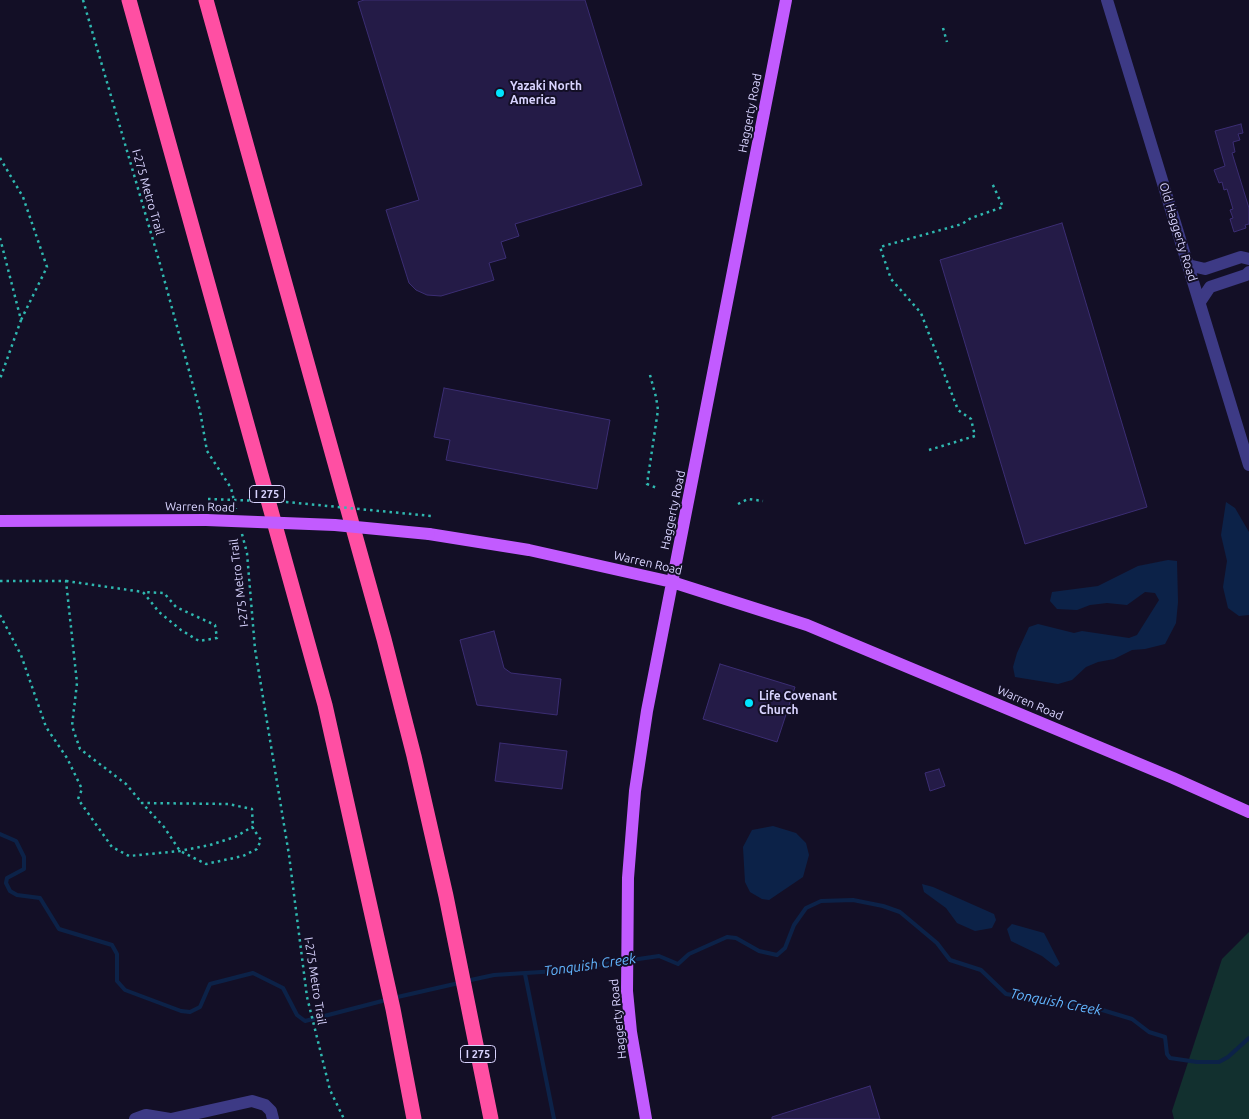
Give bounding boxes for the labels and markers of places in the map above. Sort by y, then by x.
place label: Yazaki North America [510,79,582,107]
marker: Yazaki North America [494,87,506,99]
place label: Life Covenant Church [759,689,837,717]
marker: Life Covenant Church [743,697,755,709]

